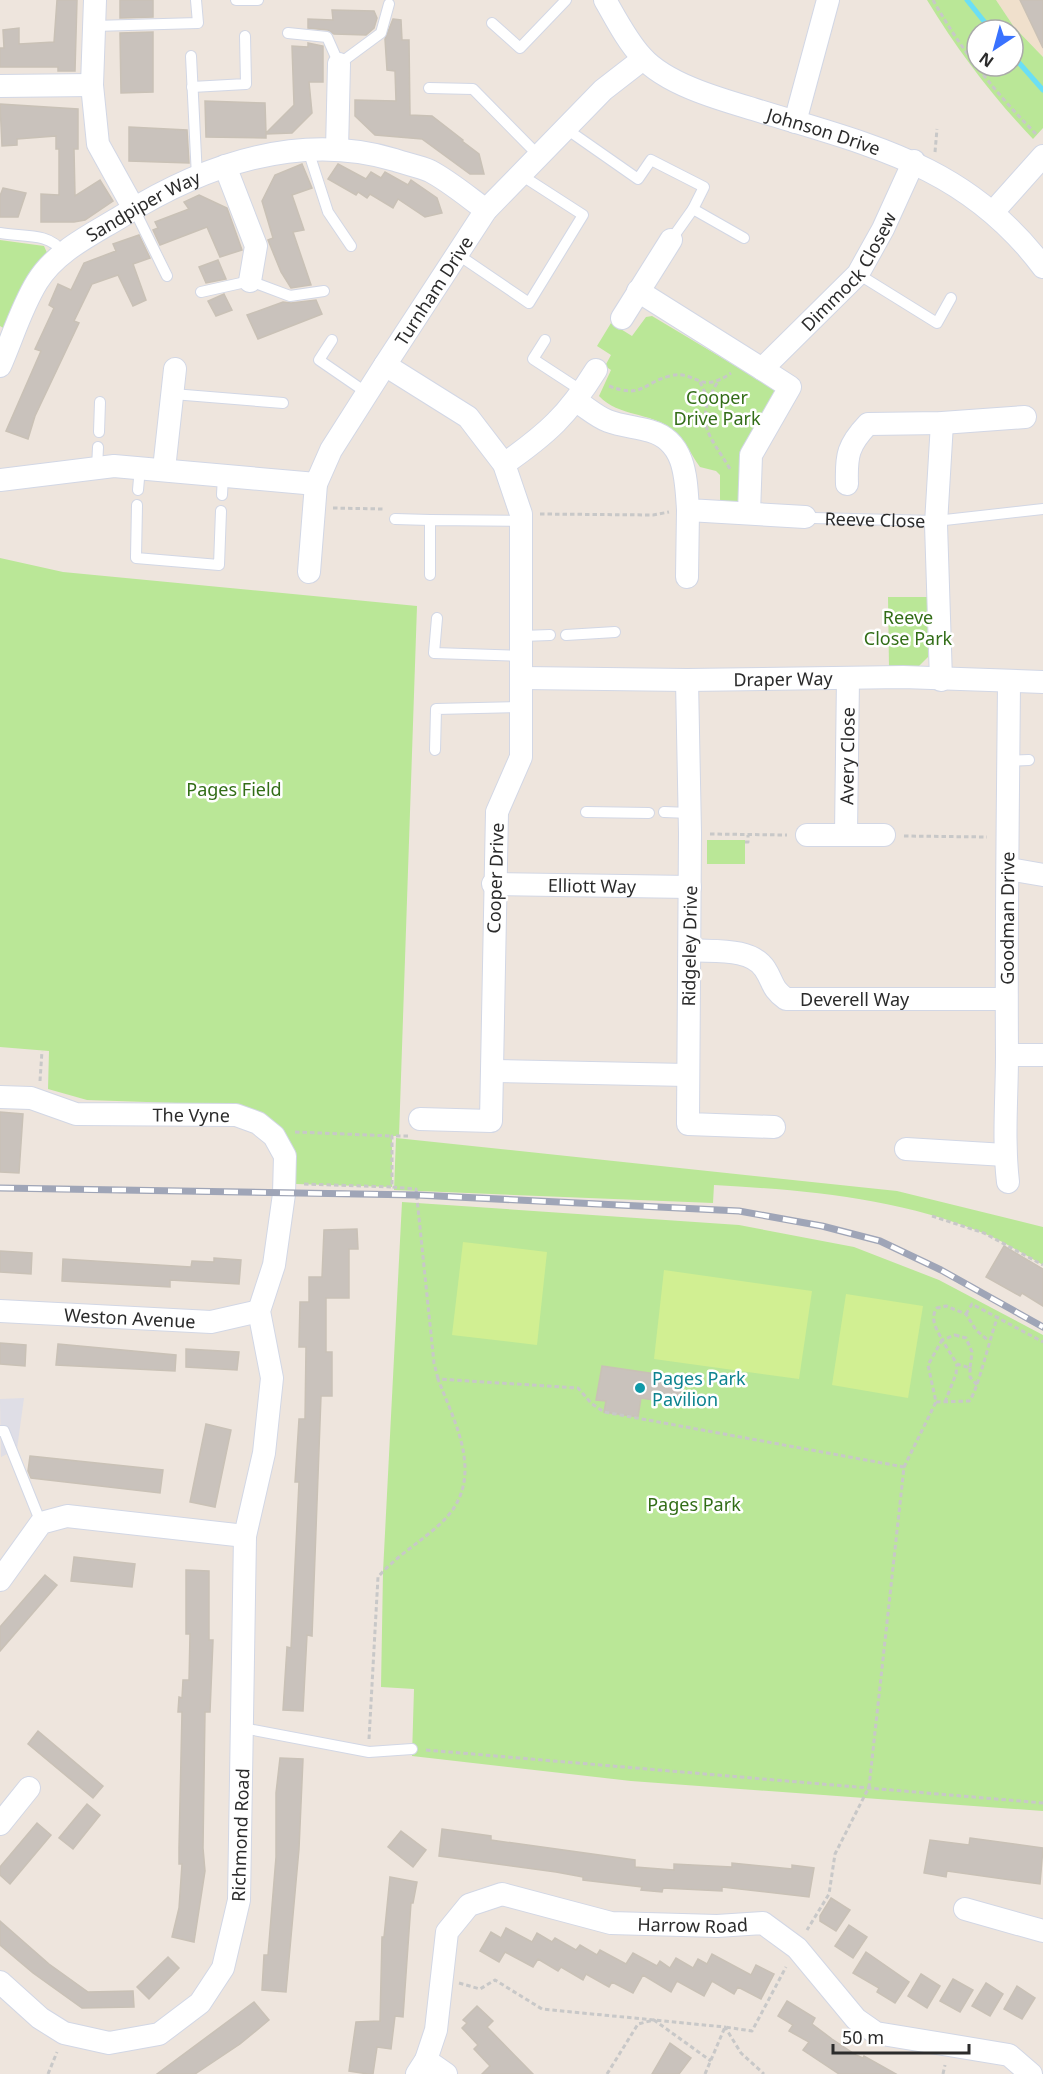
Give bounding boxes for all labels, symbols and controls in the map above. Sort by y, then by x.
north arrow [965,18,1025,78]
text: N [974,47,998,73]
street label: Johnson Drive [762,101,884,160]
street label: Sandpiper Way [81,165,204,247]
street label: Dimmock Closew [796,208,901,336]
street label: Turnham Drive [389,231,478,350]
park label: Cooper Drive Park [673,385,761,430]
street label: Reeve Close [824,506,926,533]
park label: Reeve Close Park [864,605,953,650]
street label: Draper Way [733,666,834,691]
street label: Avery Close [834,707,860,805]
park label: Pages Field [186,777,282,801]
street label: Cooper Drive [481,822,509,934]
street label: Goodman Drive [995,851,1019,985]
street label: Elliott Way [548,873,637,898]
street label: Ridgeley Drive [676,885,702,1007]
street label: Deverell Way [800,987,910,1011]
street label: The Vyne [153,1102,230,1127]
street label: Weston Avenue [63,1302,196,1333]
place label: Pages Park Pavilion [652,1366,746,1411]
marker: Pages Park Pavilion [633,1381,647,1395]
park label: Pages Park [647,1492,741,1516]
street label: Richmond Road [226,1768,254,1902]
street label: Harrow Road [637,1912,749,1938]
scale bar [833,2017,970,2055]
text: 50 m [842,2025,884,2049]

